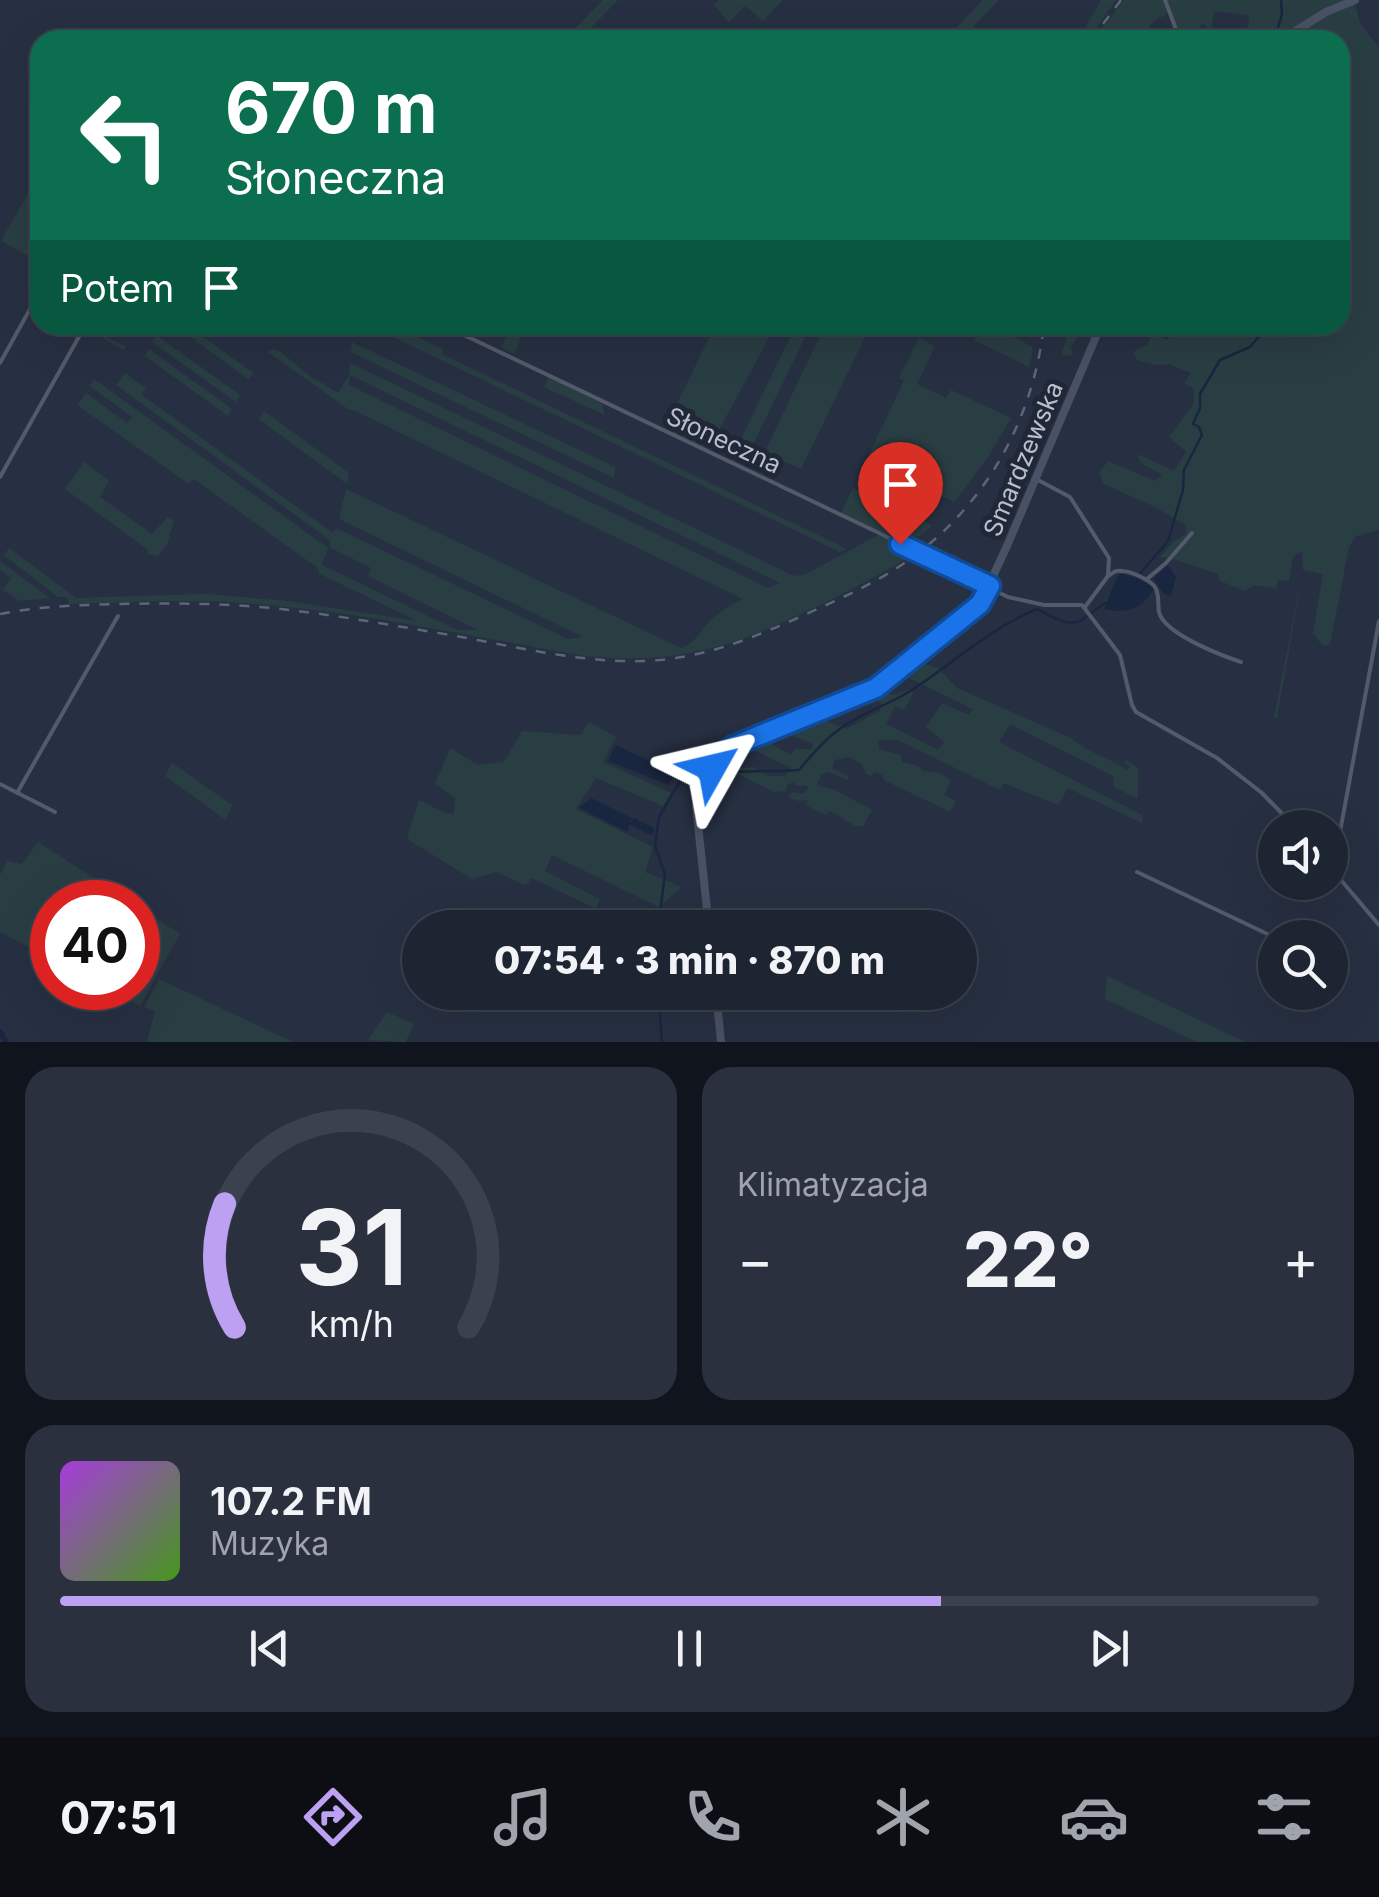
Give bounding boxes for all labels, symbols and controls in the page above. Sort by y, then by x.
text: 670 m [225,65,438,150]
icon: left [60,70,190,200]
text: Słoneczna [225,150,446,205]
icon: arrive [194,260,249,315]
text: Potem [60,265,174,311]
street label: Smardzewska [977,377,1069,541]
street label: Słoneczna [662,400,786,480]
pin [858,442,943,545]
icon: arrive [873,457,928,512]
position arrow [660,716,764,820]
map controls [1258,810,1348,1010]
button: sound [1258,810,1348,900]
speed limit sign: 40 [30,880,160,1010]
button: search [1258,920,1348,1010]
text: 07:54 · 3 min · 870 m [494,937,885,983]
text: Klimatyzacja [737,1165,929,1204]
text: 31 [295,1184,407,1310]
text: 22° [963,1214,1093,1305]
text: − [737,1227,773,1293]
text: + [1283,1227,1319,1293]
text: km/h [309,1302,393,1346]
text: 107.2 FM [210,1478,372,1524]
text: Muzyka [210,1524,329,1563]
icon: previous [242,1621,297,1676]
icon: pause [662,1621,717,1676]
icon: next [1082,1621,1137,1676]
icon: directions [298,1782,368,1852]
icon: music [488,1782,558,1852]
icon: phone [678,1782,748,1852]
icon: climate [868,1782,938,1852]
icon: car [1059,1782,1129,1852]
icon: filters [1249,1782,1319,1852]
text: 07:51 [60,1790,177,1845]

